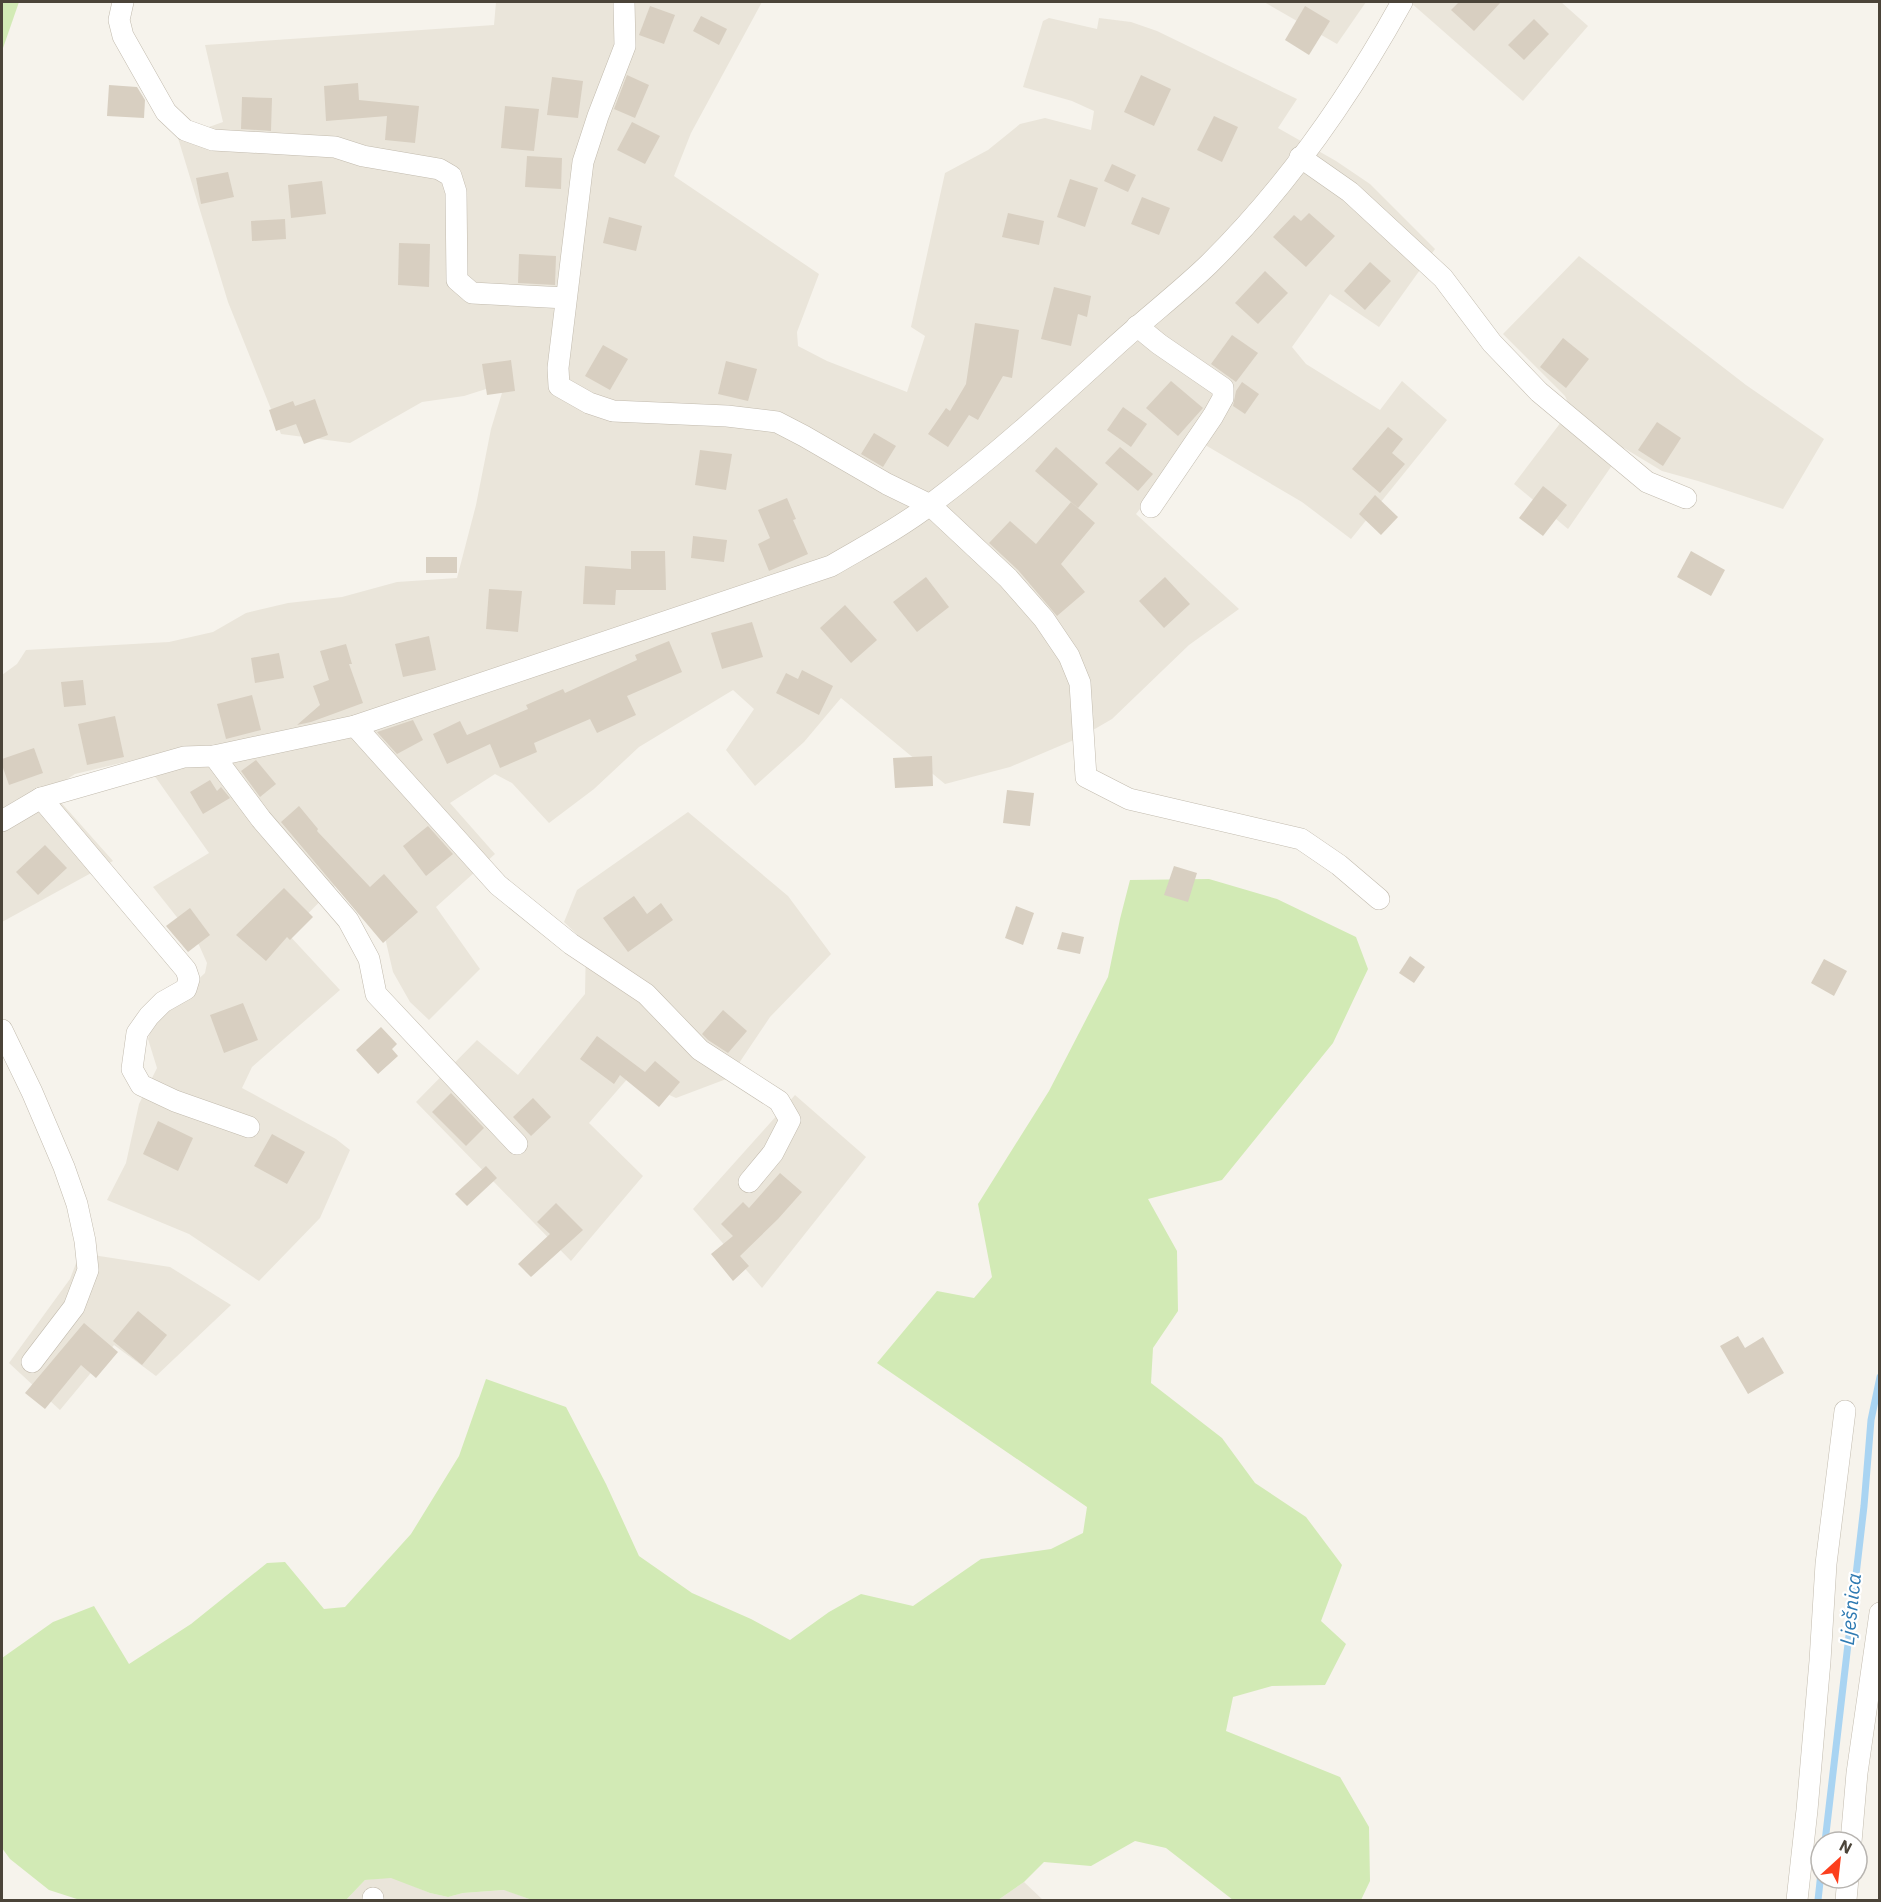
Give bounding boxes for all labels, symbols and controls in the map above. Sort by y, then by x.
water label: Lješnica [1833,1572,1867,1646]
north arrow [1809,1830,1869,1890]
text: N [1836,1835,1856,1858]

